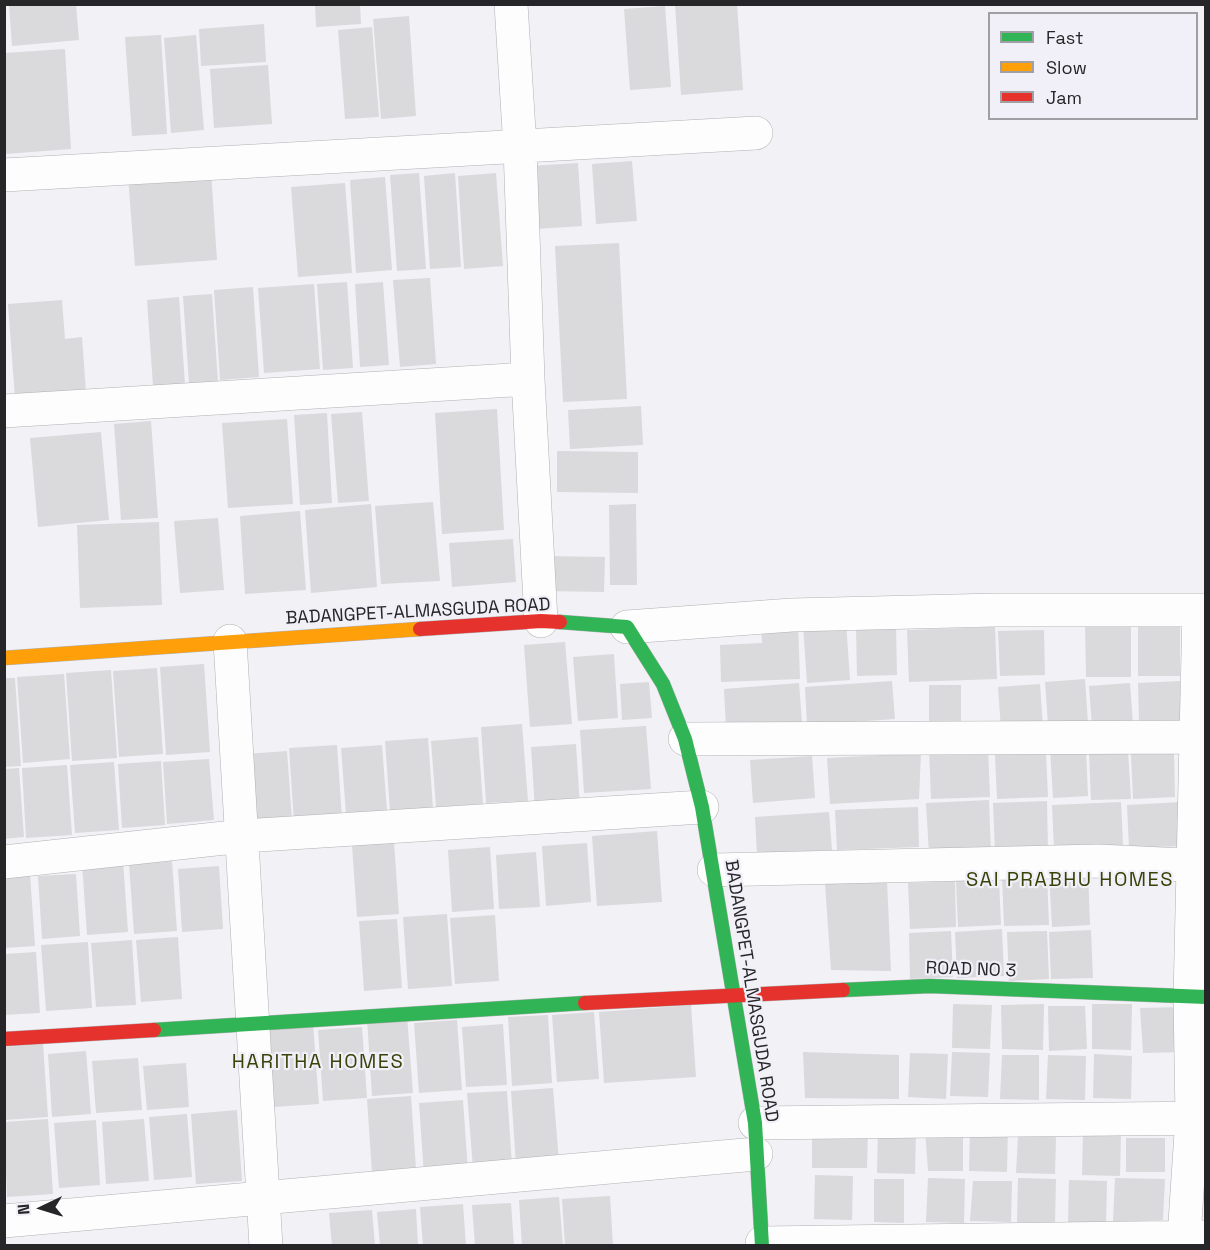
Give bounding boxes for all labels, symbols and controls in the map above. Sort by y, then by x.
legend [988,12,1198,120]
text: Fast [1046,26,1083,49]
text: Slow [1046,56,1087,79]
text: Jam [1046,86,1082,109]
street label: BADANGPET-ALMASGUDA ROAD [285,594,551,630]
street label: BADANGPET-ALMASGUDA ROAD [720,858,782,1124]
district label: SAI PRABHU HOMES [966,869,1174,893]
street label: ROAD NO 3 [925,958,1017,982]
district label: HARITHA HOMES [232,1051,404,1075]
north arrow [12,1178,72,1238]
text: N [13,1203,34,1215]

